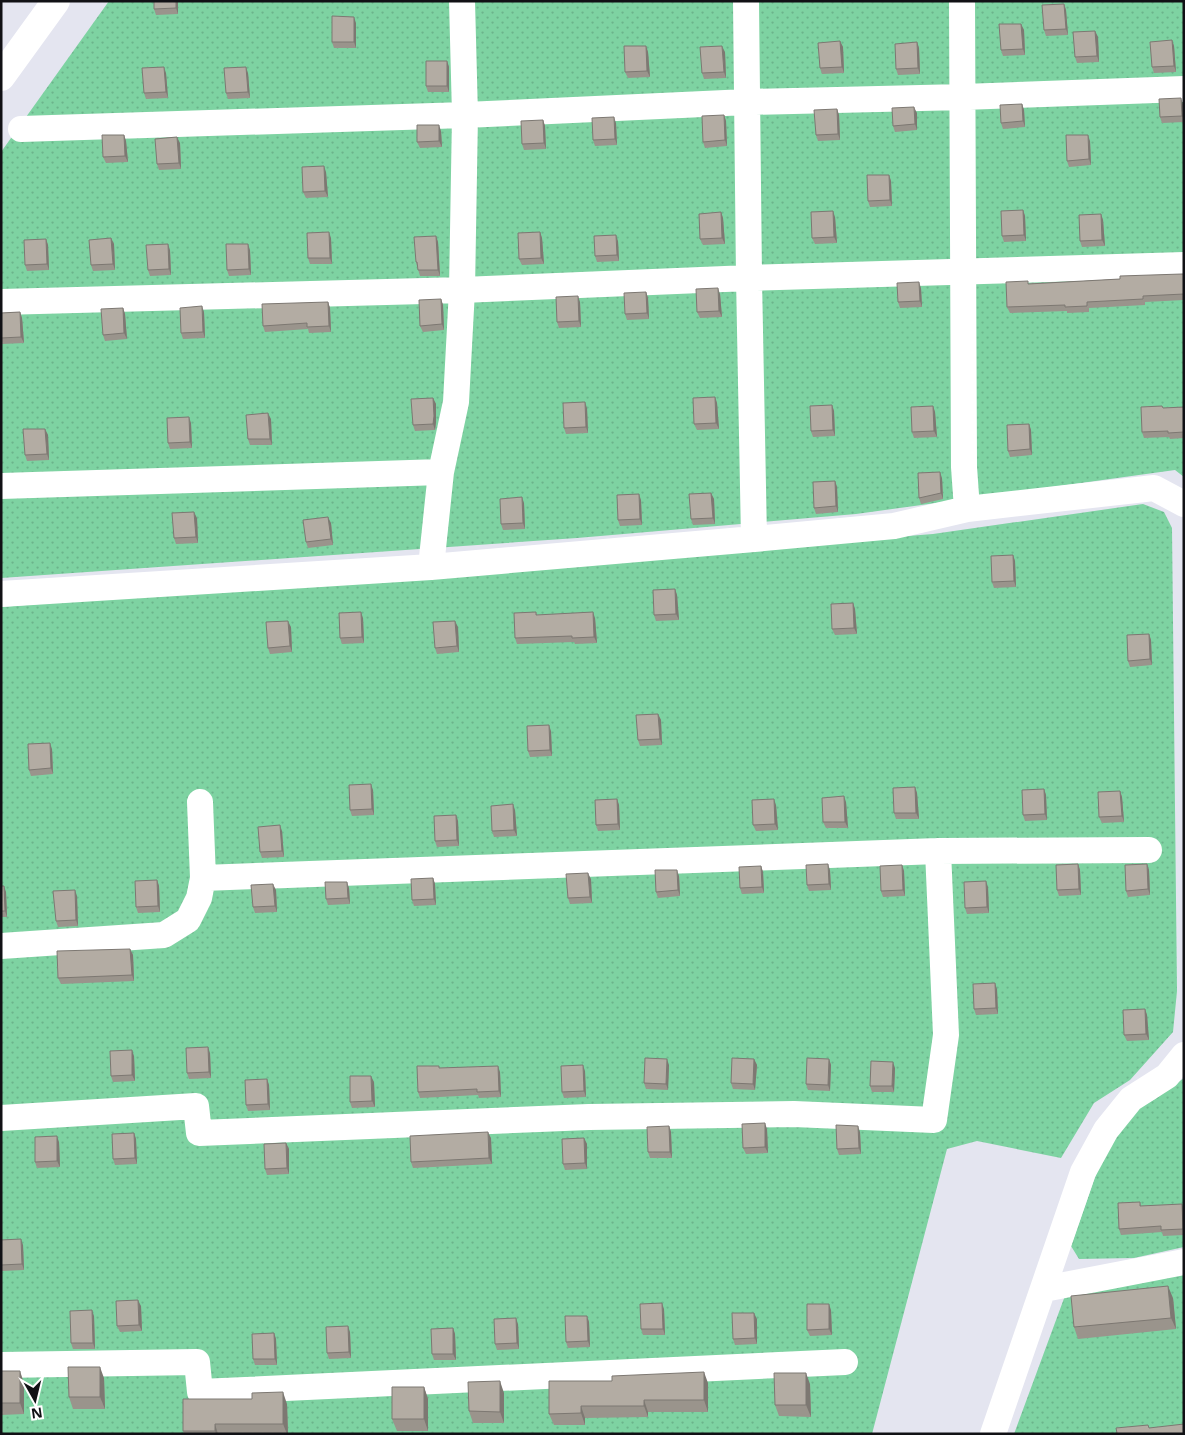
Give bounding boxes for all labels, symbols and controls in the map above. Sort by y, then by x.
north arrow [10,1375,60,1425]
text: N [30,1403,44,1424]

